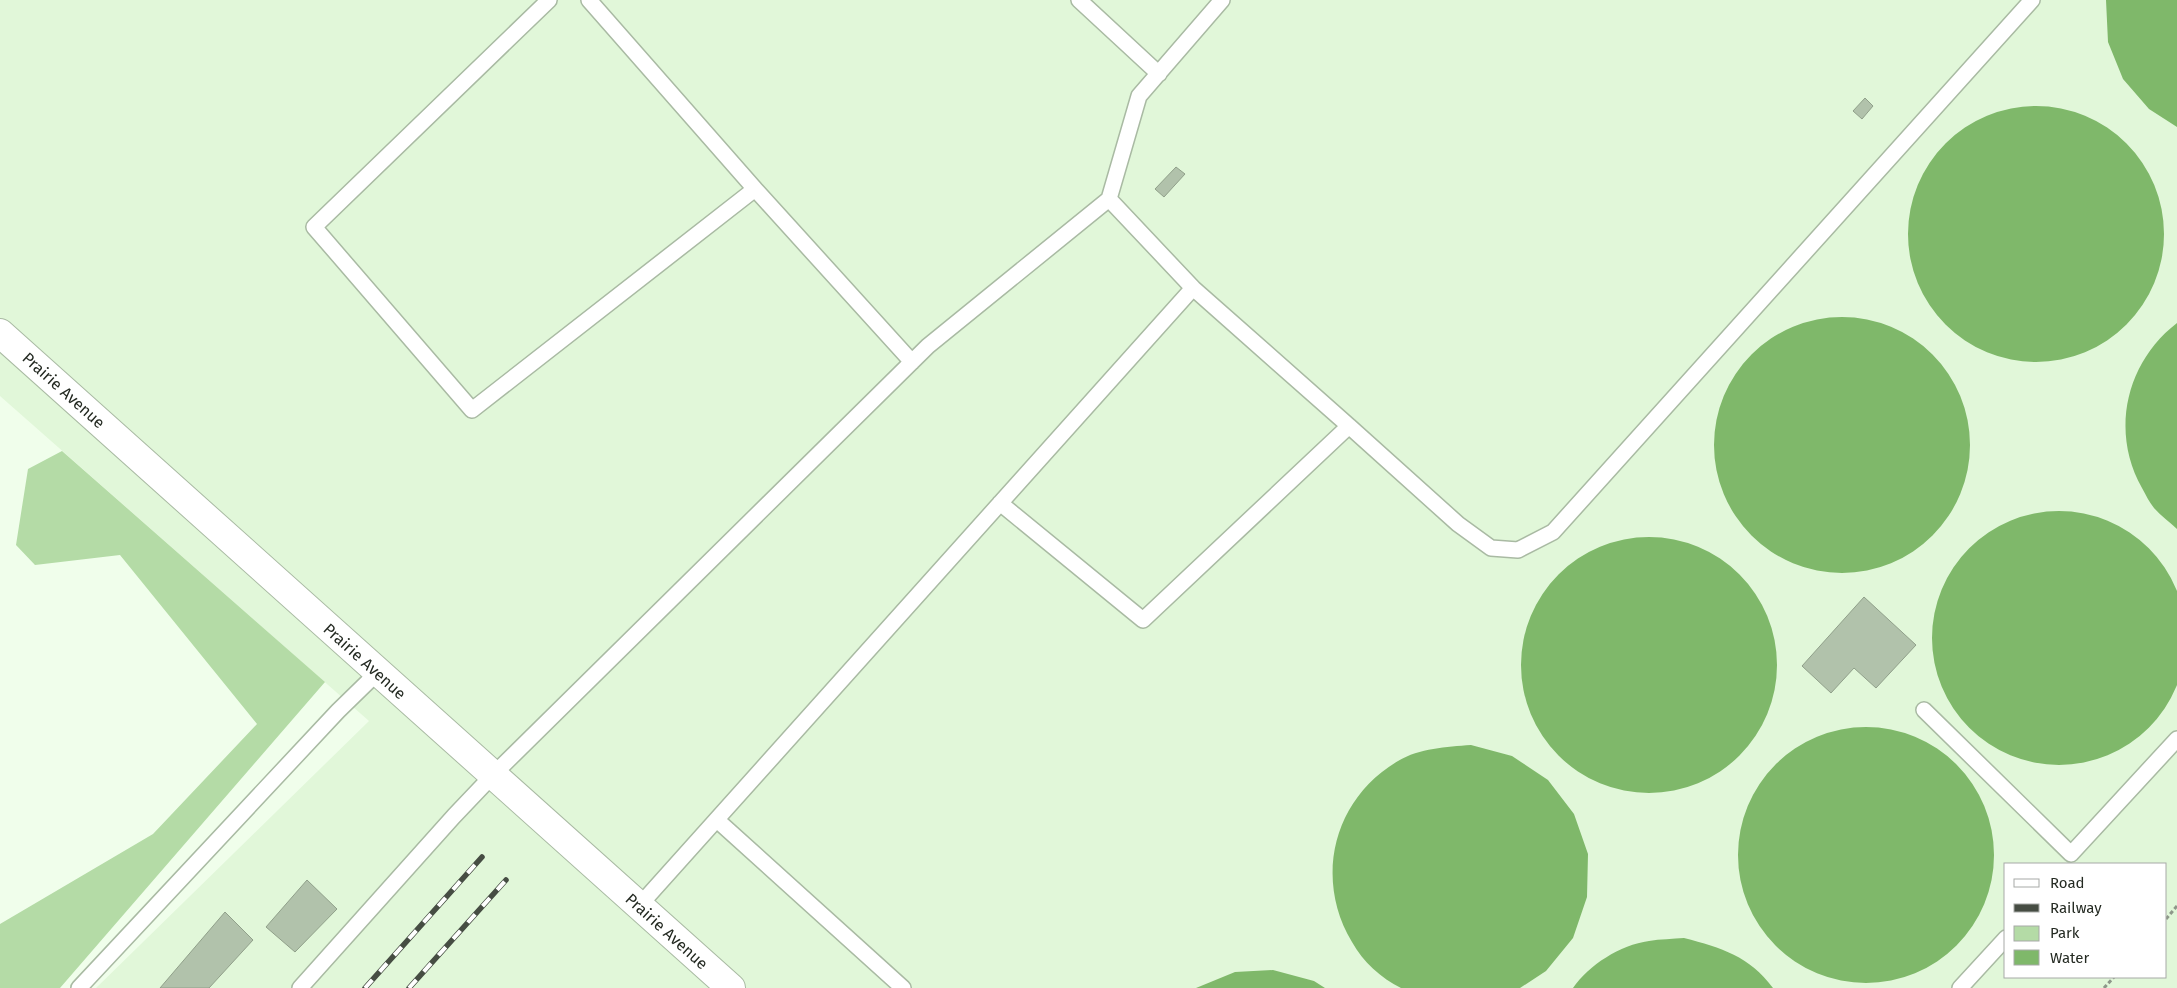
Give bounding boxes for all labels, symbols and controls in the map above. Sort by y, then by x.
street label: Prairie Avenue [18,348,109,432]
street label: Prairie Avenue [319,619,410,703]
legend [2004,863,2167,978]
text: Road [2050,874,2085,892]
street label: Prairie Avenue [621,889,712,973]
text: Railway [2050,899,2102,917]
text: Park [2050,924,2080,942]
text: Water [2050,949,2089,967]

